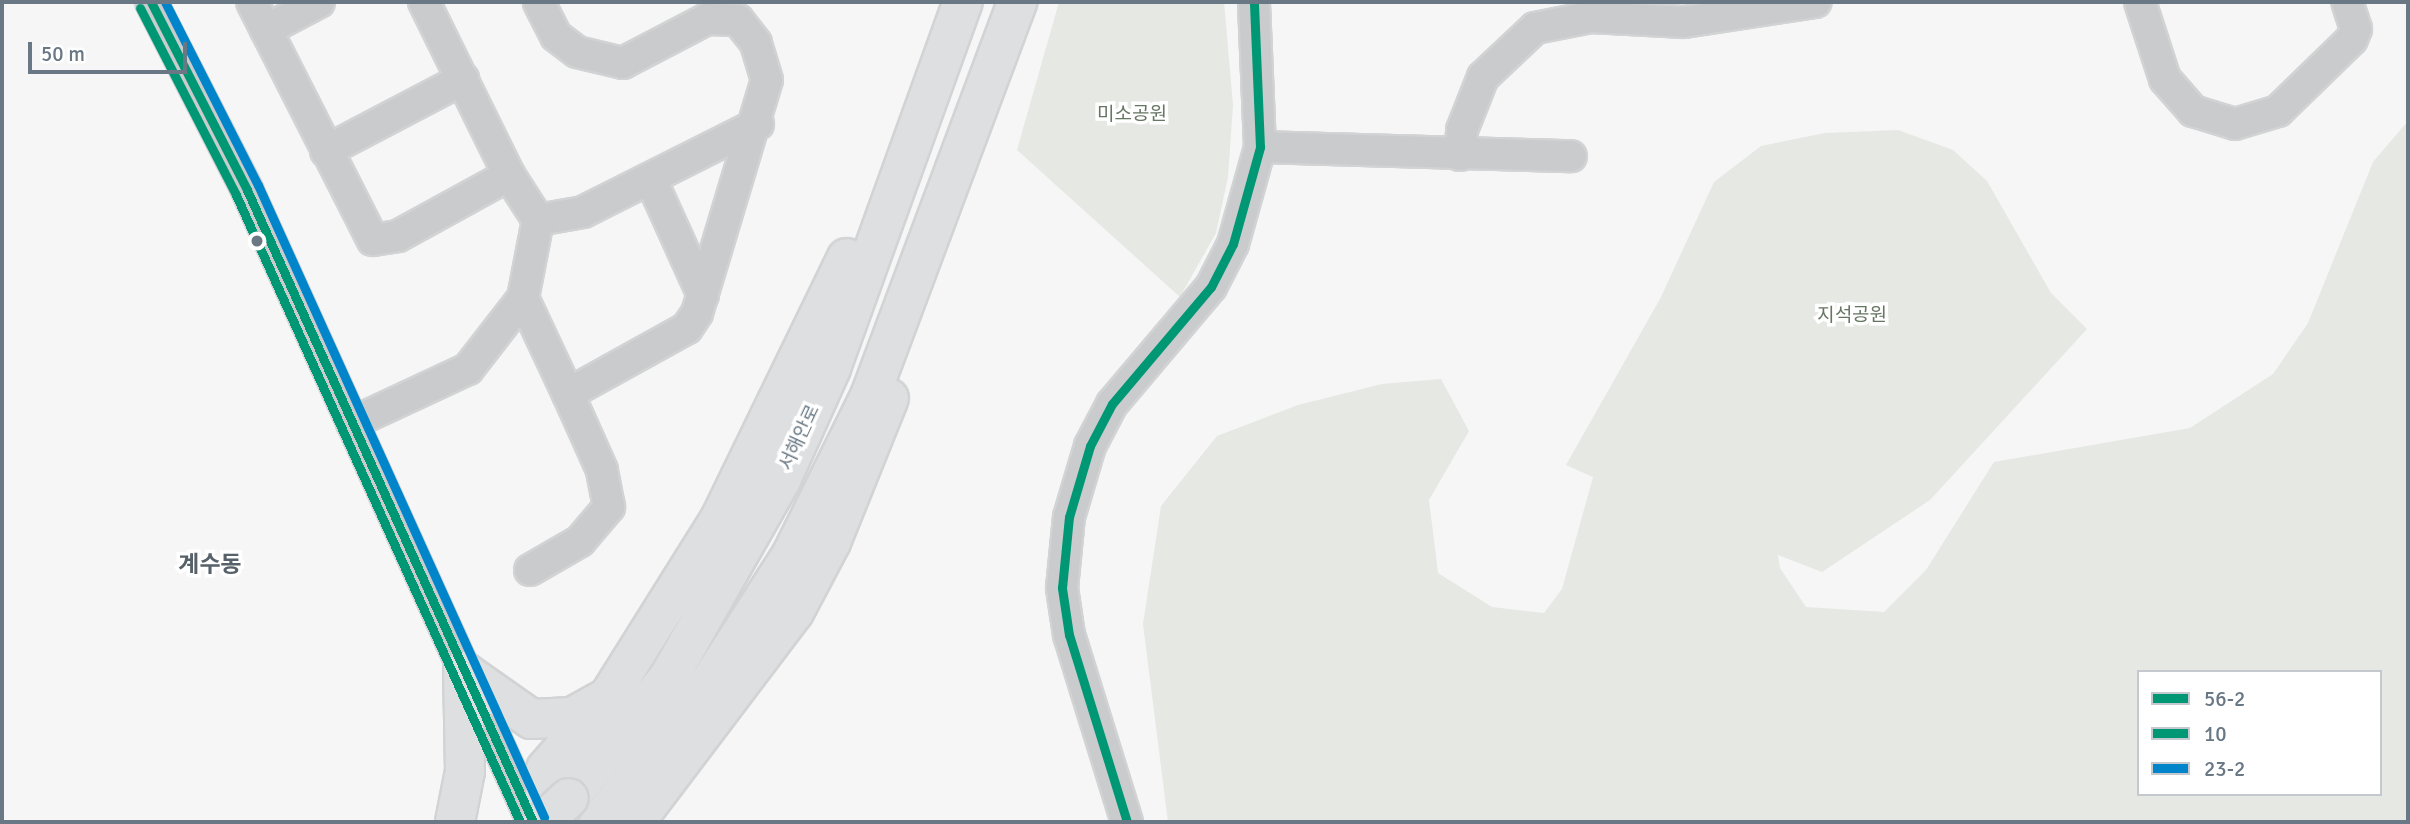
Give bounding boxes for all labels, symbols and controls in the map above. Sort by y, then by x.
scale bar [32,28,191,72]
text: 50 m [41,41,85,67]
park label: 미소공원 [1097,104,1167,126]
unlabelled marker [250,234,264,248]
park label: 지석공원 [1817,305,1887,327]
street label: 서해안로 [775,401,825,475]
district label: 계수동 [178,551,242,579]
legend [2137,670,2382,796]
text: 56-2 [2204,686,2245,712]
text: 10 [2204,721,2227,747]
text: 23-2 [2204,756,2245,782]

